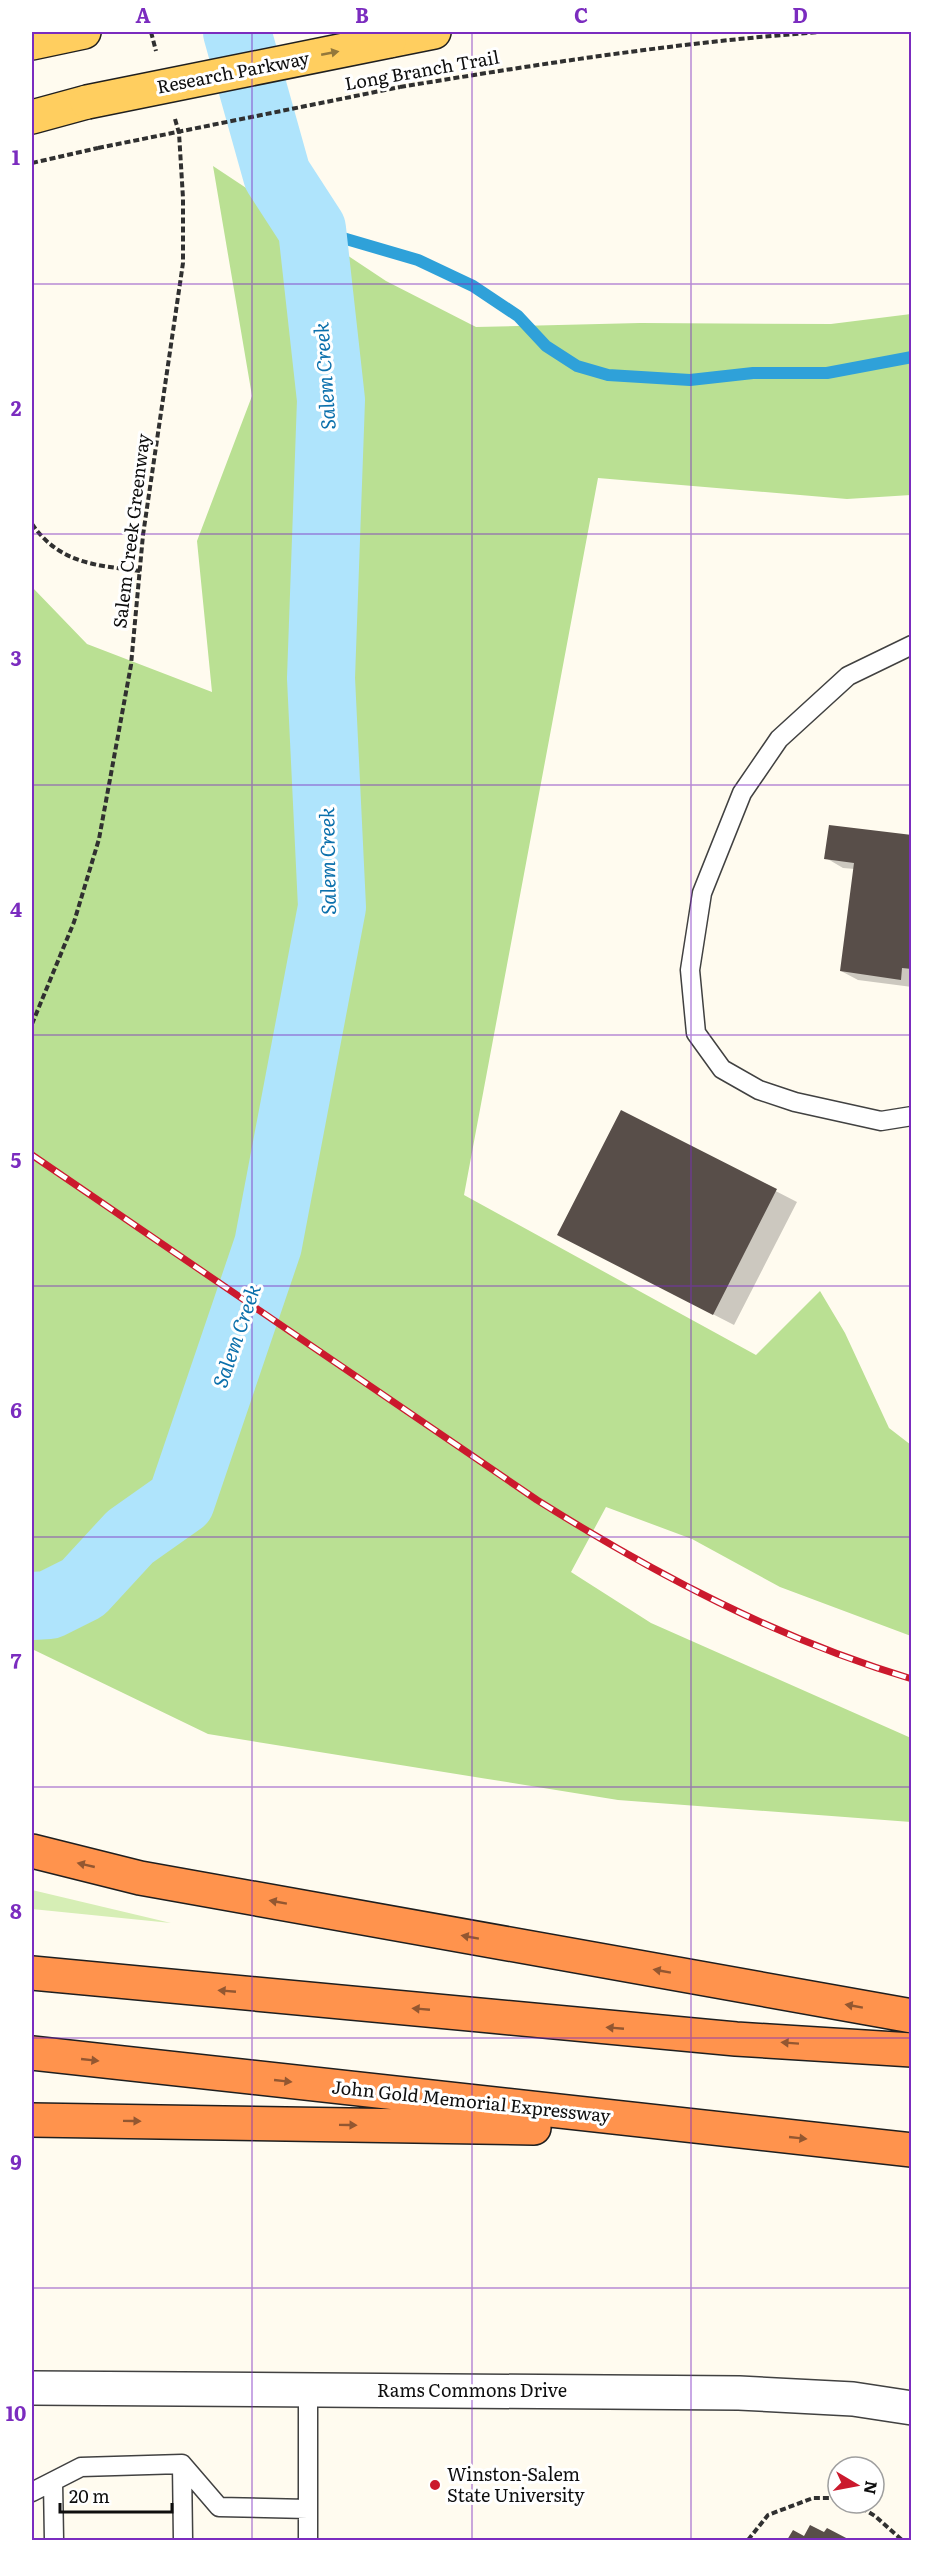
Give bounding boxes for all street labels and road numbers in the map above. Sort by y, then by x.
street label: Research Parkway [154,43,312,100]
street label: Long Branch Trail [342,43,501,96]
street label: Salem Creek Greenway [105,431,156,630]
street label: John Gold Memorial Expressway [330,2072,613,2129]
street label: Rams Commons Drive [377,2376,567,2403]

